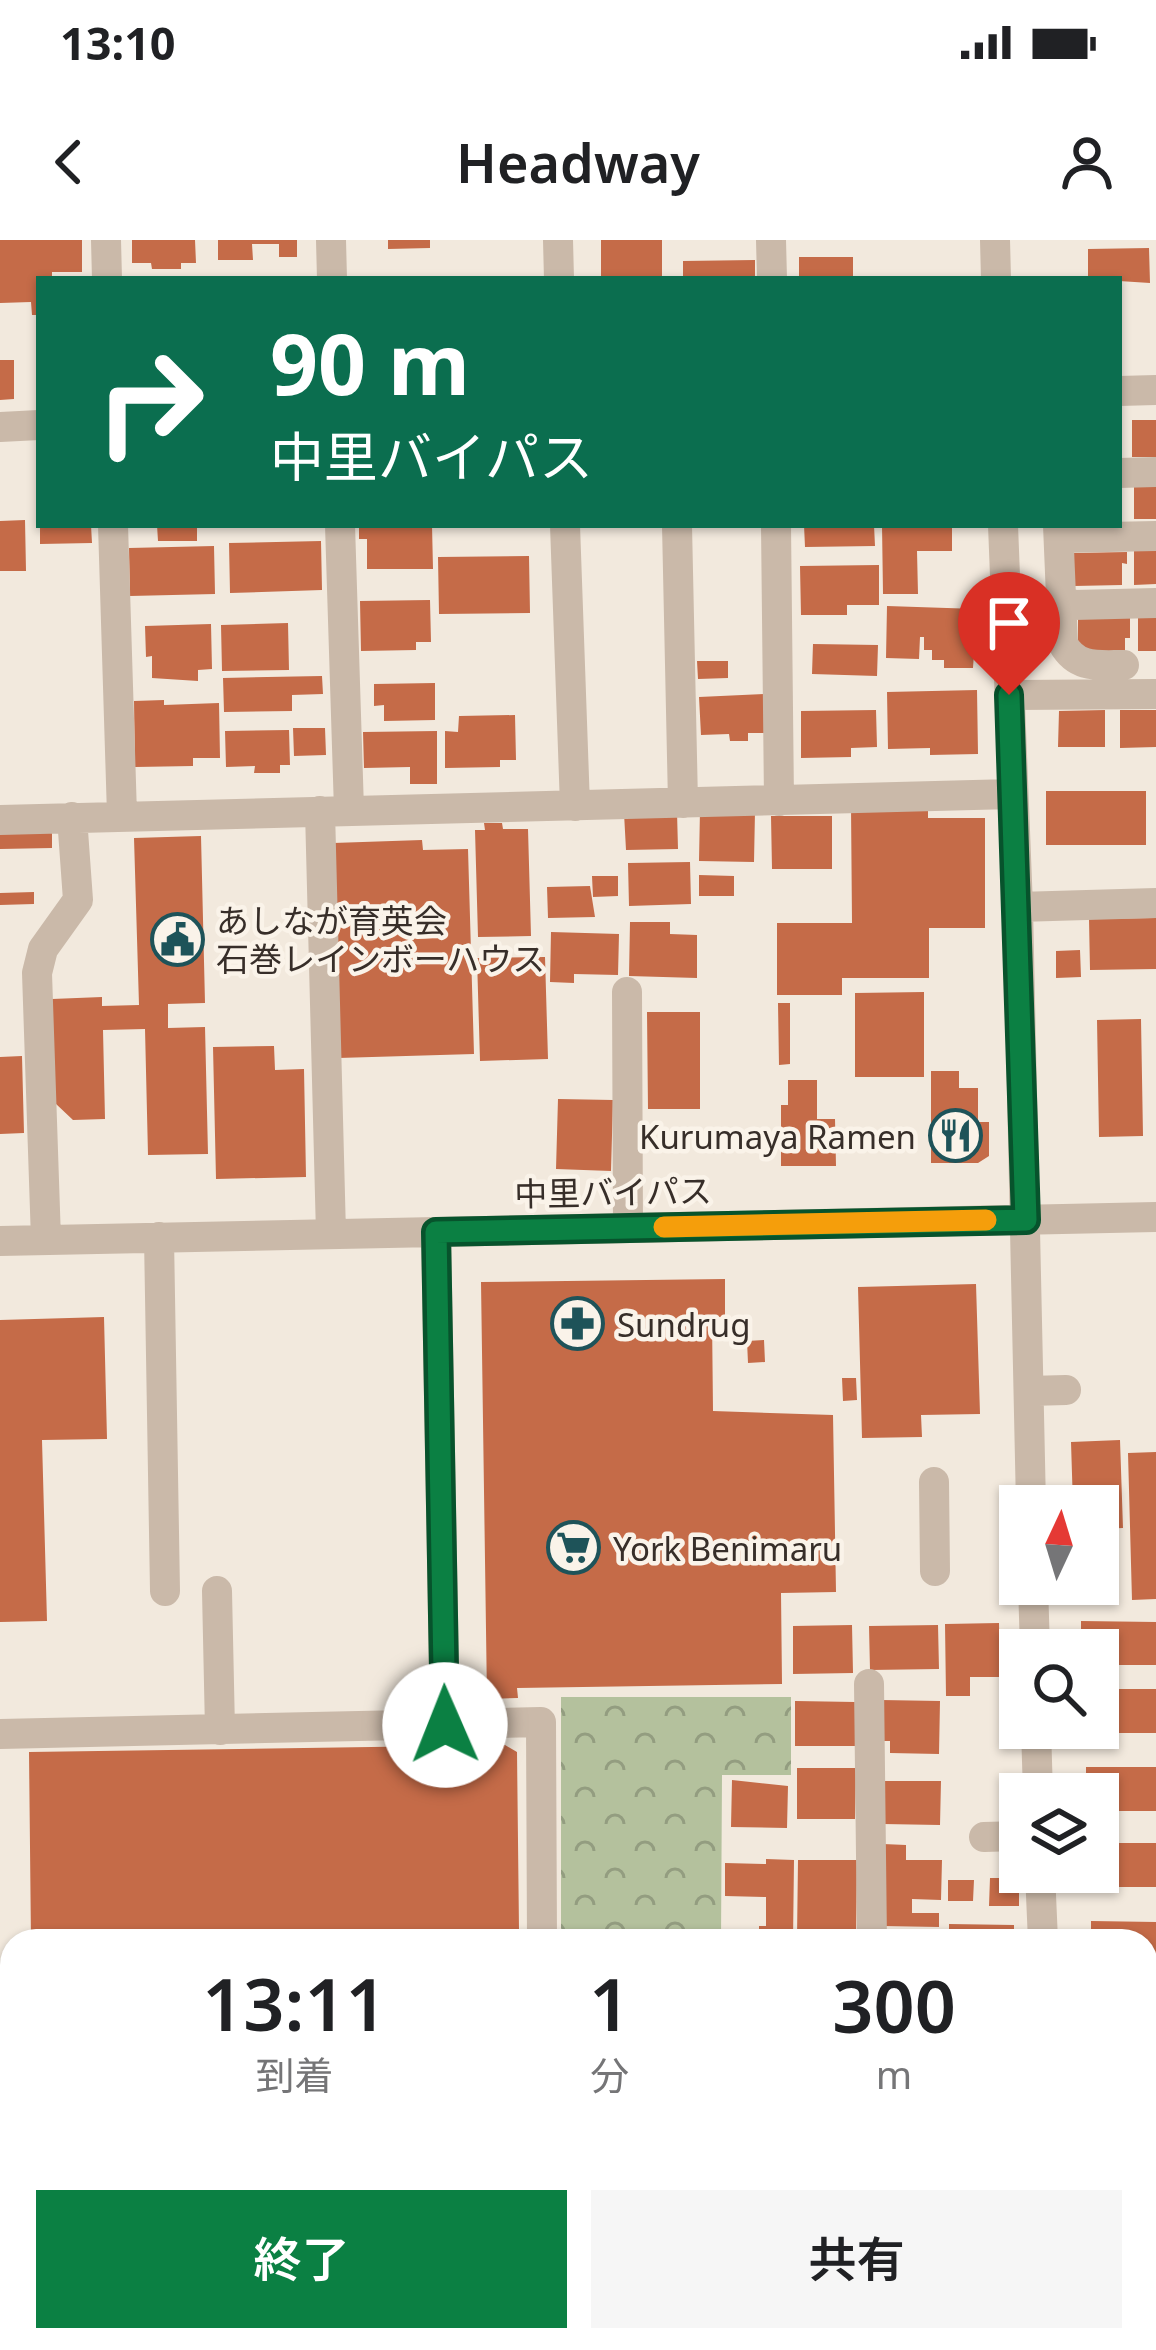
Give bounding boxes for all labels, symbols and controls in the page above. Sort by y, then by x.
text: 13:10 [60,12,176,73]
text: Headway [456,125,700,199]
icon: back [36,129,102,195]
icon: person [1054,129,1120,195]
text: 90 m [270,305,470,420]
icon: right [72,324,228,480]
text: 中里バイパス [270,419,593,493]
pin [958,572,1060,695]
icon: arrive [976,590,1042,656]
place label: あしなが育英会 石巻レインボーハウス [216,898,545,981]
public building icon: あしなが育英会 石巻レインボーハウス [149,911,205,967]
restaurant icon: Kurumaya Ramen [927,1108,983,1164]
place label: Kurumaya Ramen [639,1114,916,1159]
street label: 中里バイパス [514,1168,712,1216]
pharmacy icon: Sundrug [550,1296,606,1352]
place label: Sundrug [617,1302,751,1347]
north arrow [999,1485,1119,1605]
map controls [999,1485,1119,1893]
supermarket icon: York Benimaru [546,1520,602,1576]
place label: York Benimaru [613,1526,842,1571]
button: search [999,1629,1119,1749]
position arrow [382,1662,508,1788]
button: layers [999,1773,1119,1893]
text: 13:11 [202,1954,387,2052]
text: 1 [589,1954,630,2052]
text: 300 [832,1956,956,2054]
text: m [876,2047,912,2100]
text: 到着 [255,2048,333,2101]
text: 分 [590,2048,629,2101]
button: 終了 [36,2190,567,2328]
button: 共有 [591,2190,1122,2328]

